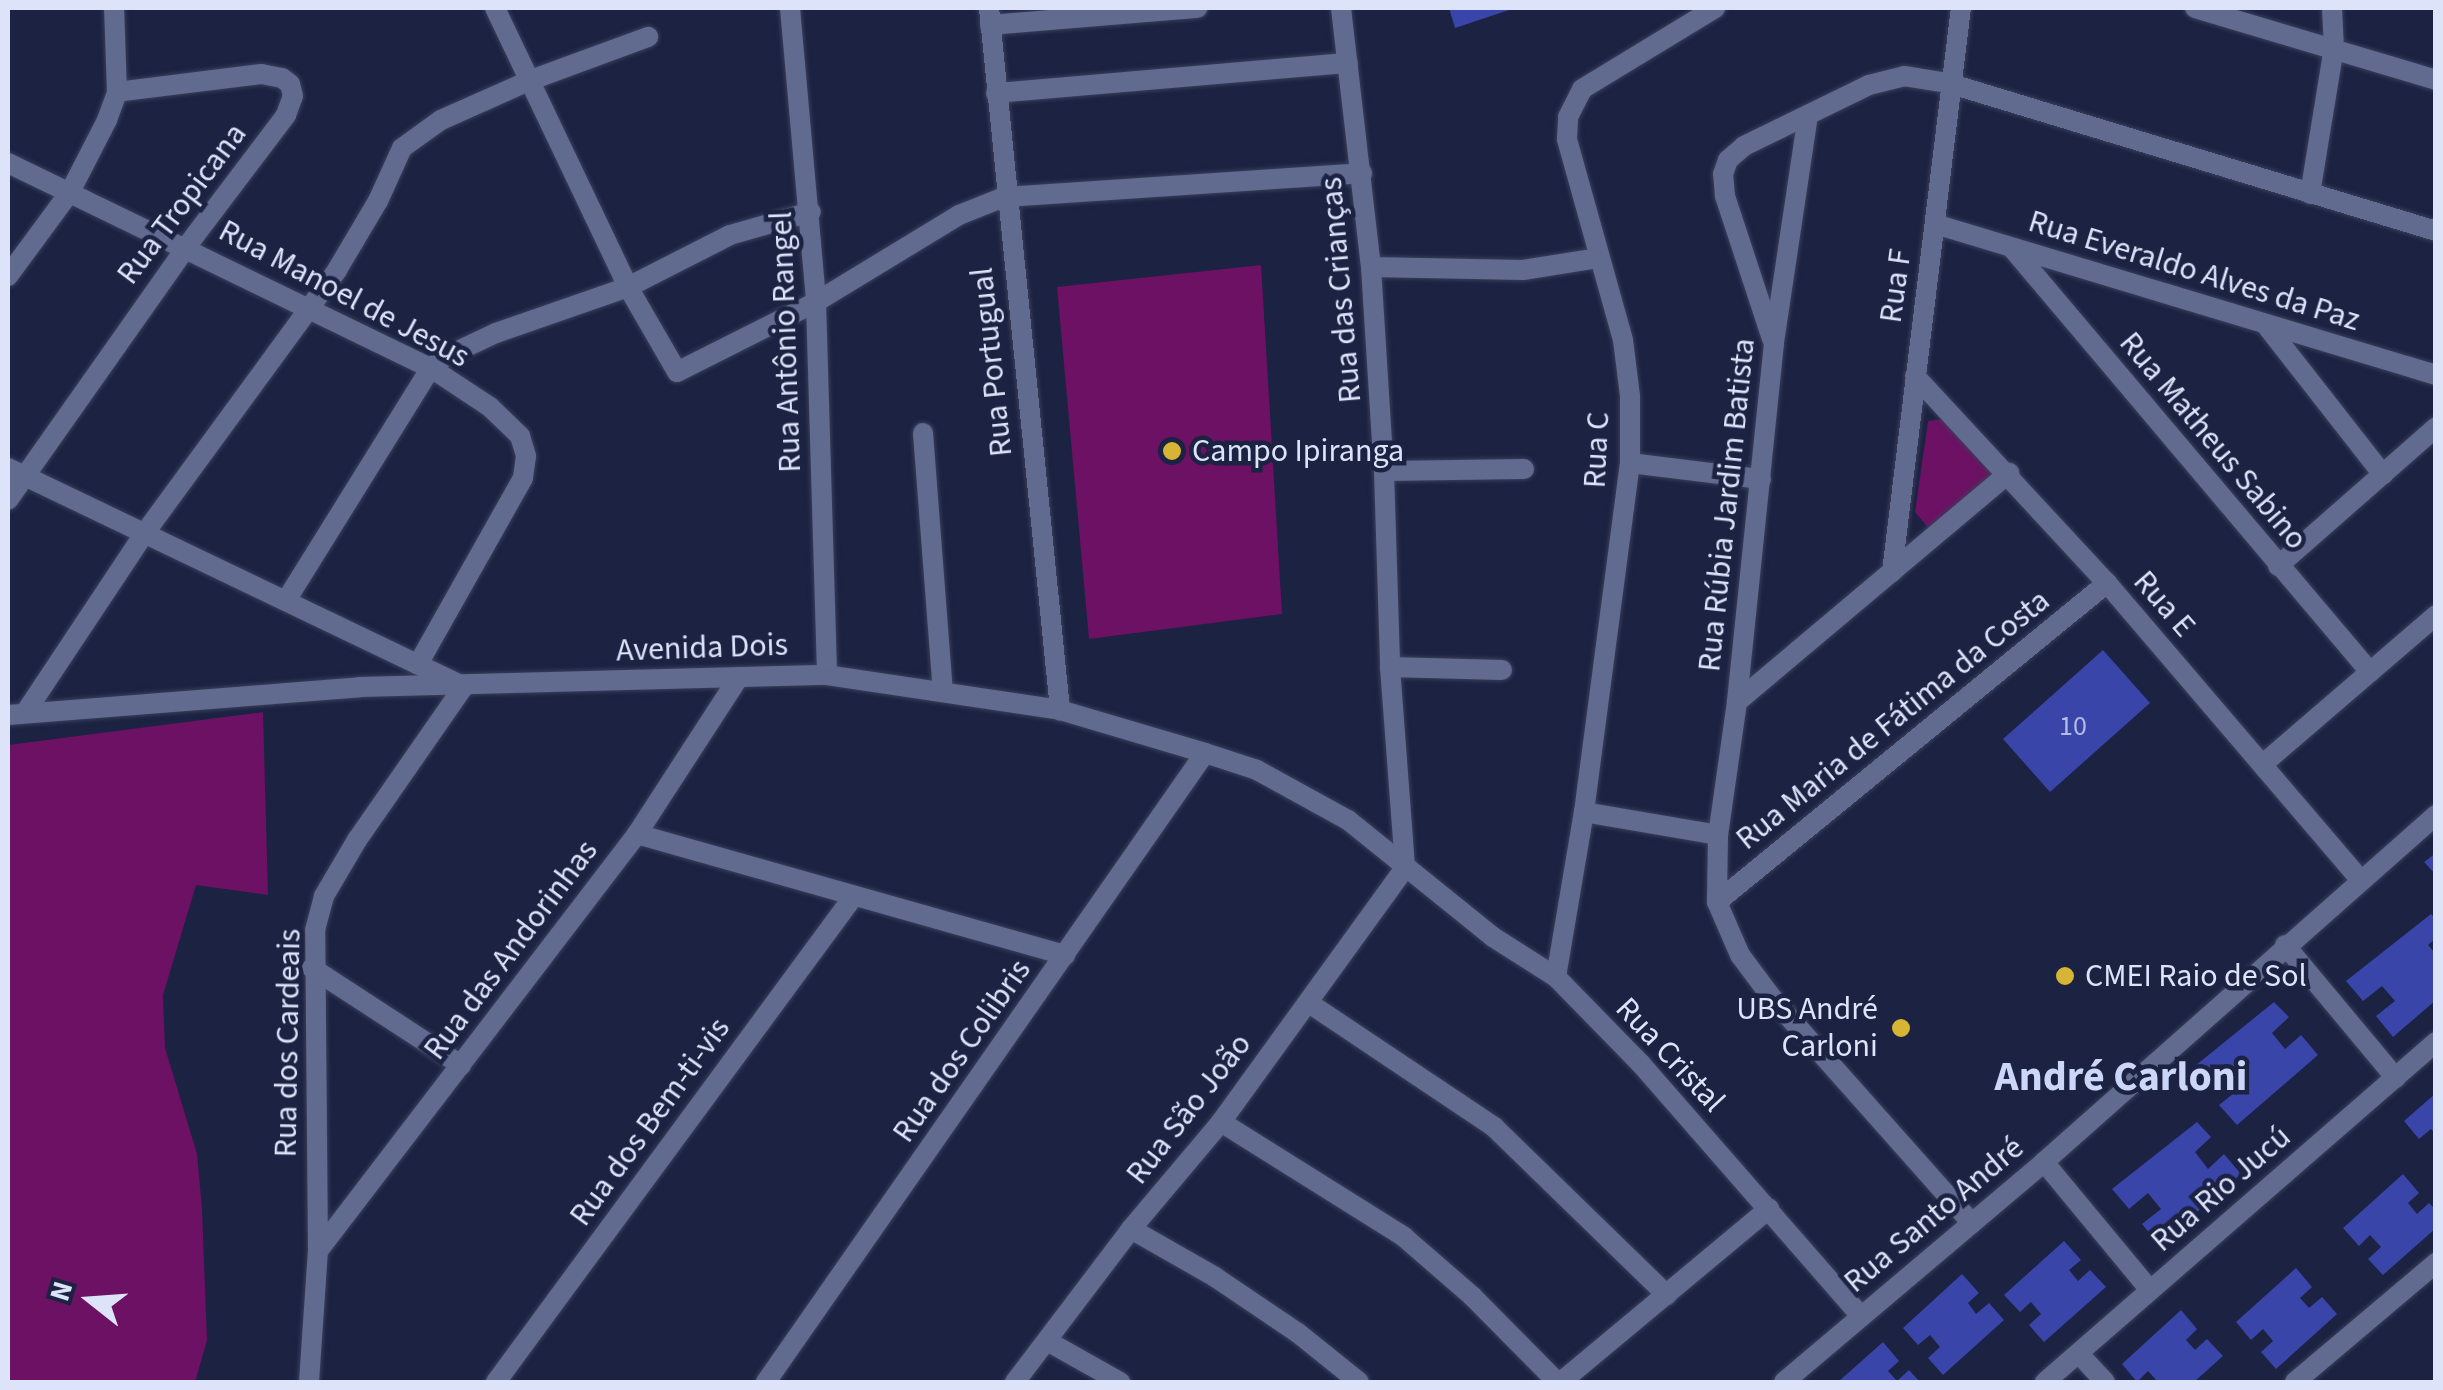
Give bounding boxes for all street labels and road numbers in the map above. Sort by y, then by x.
street label: Rua Tropicana [109,116,255,292]
street label: Rua das Crianças [1312,175,1370,405]
street label: Rua Everaldo Alves da Paz [2024,202,2364,340]
street label: Rua Antônio Rangel [762,211,810,473]
street label: Rua Manoel de Jesus [212,212,476,376]
street label: Rua F [1872,247,1920,325]
street label: Rua Portugual [963,266,1021,458]
street label: Rua Matheus Sabino [2111,324,2315,558]
street label: Rua Rúbia Jardim Batista [1690,336,1764,674]
street label: Rua C [1576,411,1618,489]
street label: Rua E [2125,563,2203,645]
street label: Rua Maria de Fátima da Costa [1729,582,2057,858]
street label: Avenida Dois [615,626,789,670]
street label: Rua das Andorinhas [416,833,606,1067]
street label: Rua dos Cardeais [267,928,309,1158]
street label: Rua dos Colibris [885,952,1039,1150]
street label: Rua Cristal [1607,990,1733,1120]
street label: Rua dos Bem-ti-vis [562,1010,738,1234]
street label: Rua São João [1118,1026,1260,1192]
street label: Rua Rio Jucú [2143,1118,2299,1260]
street label: Rua Santo André [1837,1129,2031,1301]

